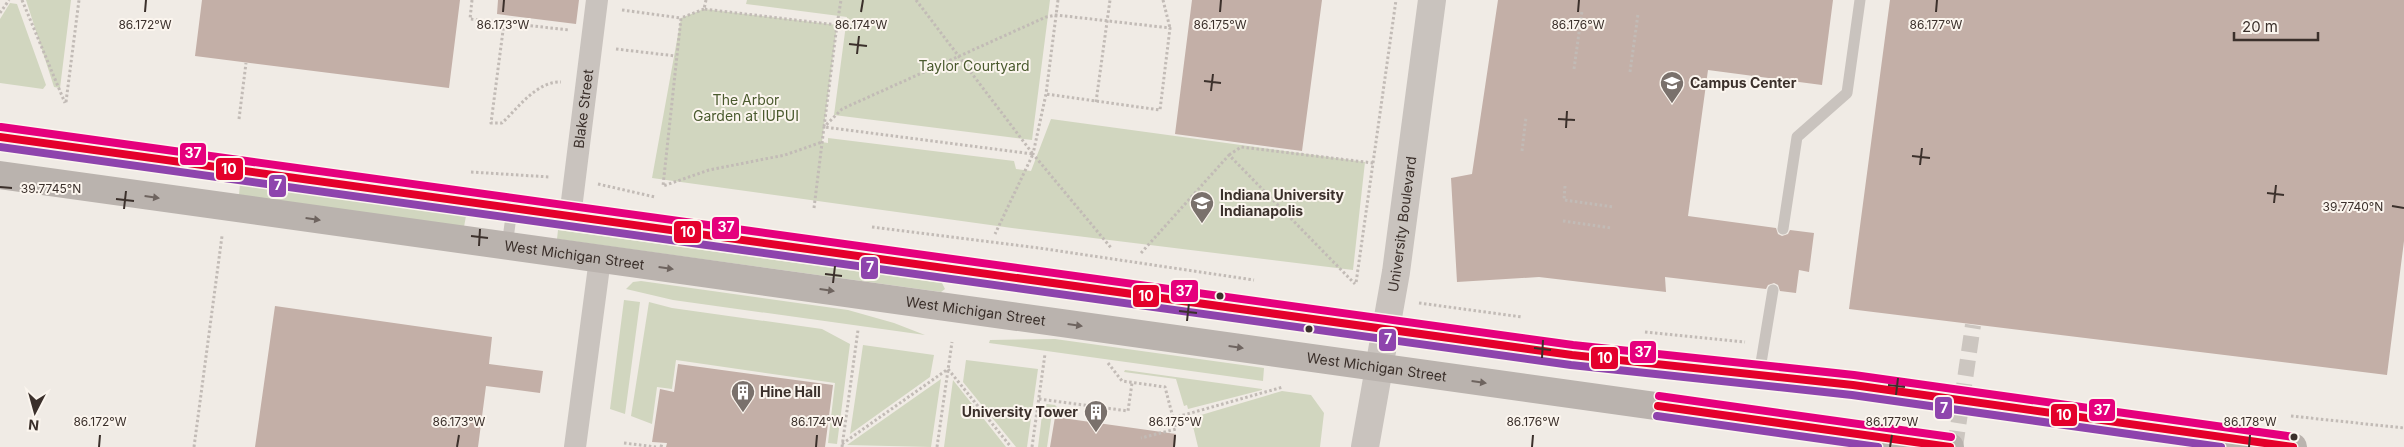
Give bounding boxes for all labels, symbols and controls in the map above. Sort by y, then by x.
scale bar [2234,10,2318,42]
text: 86.172°W [118,17,172,32]
text: 86.173°W [477,17,530,32]
text: 86.174°W [835,17,888,32]
text: 86.175°W [1193,17,1247,32]
text: 86.176°W [1551,17,1605,32]
text: 86.177°W [1910,17,1963,32]
text: 20 m [2242,17,2278,36]
park label: Taylor Courtyard [918,57,1030,74]
street label: Blake Street [570,68,596,149]
school or university icon: Campus Center [1659,70,1685,104]
place label: Campus Center [1690,74,1797,91]
park label: The Arbor Garden at IUPUI [693,91,799,124]
line badge: 37 [179,142,207,166]
text: 37 [184,144,202,161]
street label: University Boulevard [1384,155,1419,293]
line badge: 10 [215,157,244,181]
text: 10 [221,160,237,177]
line badge: 7 [268,174,287,198]
text: 7 [274,176,282,193]
text: 39.7745°N [21,181,81,196]
place label: Indiana University Indianapolis [1220,186,1345,219]
school or university icon: Indiana University Indianapolis [1189,190,1215,224]
one-way arrow [145,193,161,201]
text: 39.7740°N [2323,199,2383,214]
one-way arrow [306,215,322,223]
line badge: 37 [711,216,740,240]
text: 37 [717,218,735,235]
line badge: 10 [673,220,702,244]
text: 10 [680,223,696,240]
street label: West Michigan Street [503,236,646,273]
line badge: 7 [860,256,879,280]
text: 7 [866,258,874,275]
one-way arrow [658,264,674,272]
line badge: 37 [1170,279,1199,303]
text: 37 [1175,282,1193,299]
line badge: 10 [1132,284,1160,308]
one-way arrow [819,287,835,295]
text: 10 [1138,287,1154,304]
unlabelled marker [1215,291,1225,301]
street label: West Michigan Street [905,292,1047,329]
one-way arrow [1068,321,1084,329]
unlabelled marker [1304,324,1314,334]
line badge: 7 [1378,328,1397,352]
text: 7 [1384,330,1392,347]
line badge: 37 [1629,340,1657,364]
one-way arrow [1229,343,1245,351]
text: 37 [1634,343,1652,360]
line badge: 10 [1590,346,1619,370]
street label: West Michigan Street [1306,348,1448,385]
text: 10 [1597,349,1613,366]
one-way arrow [1471,378,1487,386]
building icon: Hine Hall [730,379,756,413]
place label: Hine Hall [760,383,821,400]
north arrow [10,387,60,437]
line badge: 7 [1934,396,1953,420]
line badge: 37 [2088,398,2116,422]
building icon: University Tower [1083,399,1109,433]
text: 7 [1940,399,1948,416]
text: 37 [2093,401,2111,418]
place label: University Tower [962,403,1078,420]
line badge: 10 [2050,403,2078,427]
text: 10 [2056,406,2072,423]
text: 86.172°W [73,414,127,429]
text: 86.173°W [433,414,486,429]
text: 86.174°W [791,414,844,429]
text: 86.175°W [1148,414,1202,429]
text: 86.176°W [1506,414,1560,429]
text: 86.177°W [1866,414,1919,429]
text: 86.178°W [2224,414,2277,429]
text: N [27,416,40,434]
unlabelled marker [2289,432,2299,442]

